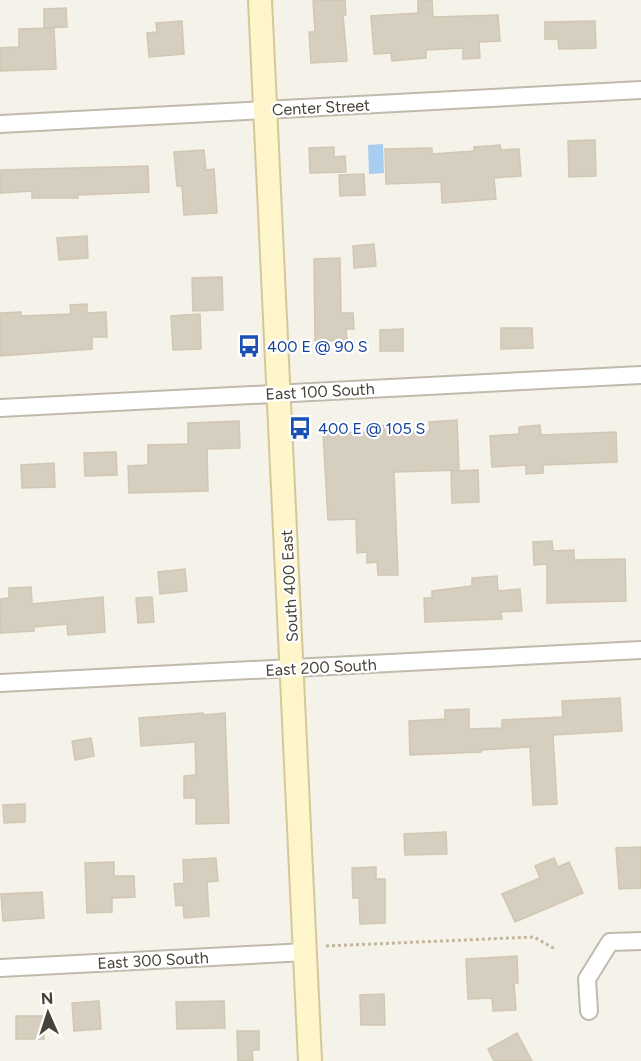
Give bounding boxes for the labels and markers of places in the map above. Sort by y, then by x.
bus stop icon: 400 E @ 90 S [236,333,262,359]
place label: 400 E @ 90 S [267,337,368,356]
bus stop icon: 400 E @ 105 S [287,415,313,441]
place label: 400 E @ 105 S [318,419,426,438]

